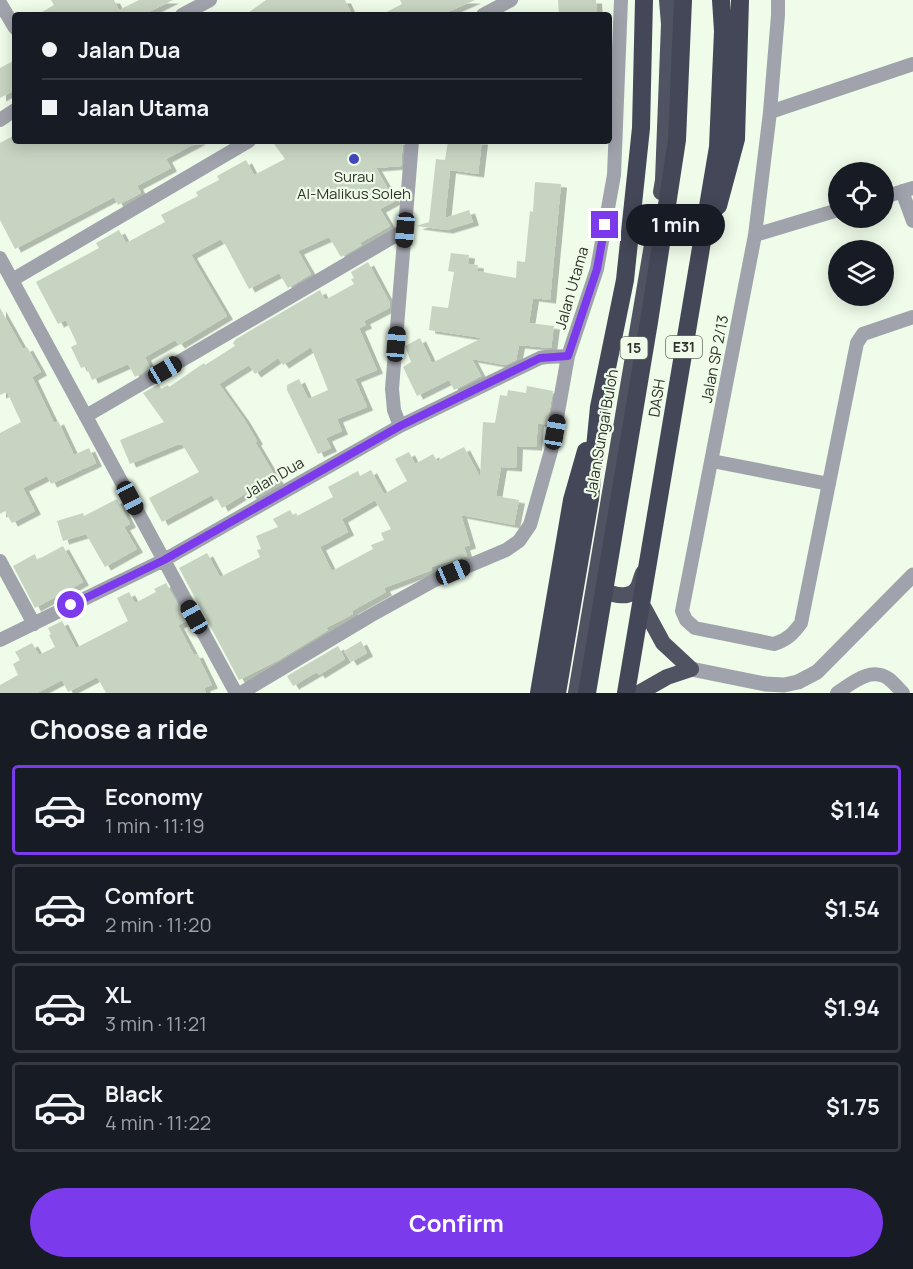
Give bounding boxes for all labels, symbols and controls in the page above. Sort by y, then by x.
text: Jalan Dua [78,35,181,65]
text: Jalan Utama [78,93,209,123]
marker: Surau Al-Malikus Soleh [347,152,361,166]
map controls [828,162,894,306]
button: locate [828,162,894,228]
place label: Surau Al-Malikus Soleh [297,166,411,204]
callout: 1 min [626,204,725,246]
car [394,211,416,249]
route end [591,211,618,238]
text: 1 min [651,211,700,238]
button: layers [828,240,894,306]
street label: Jalan Utama [550,244,593,332]
street label: Jalan SP 2/13 [696,313,733,405]
car [385,325,407,363]
road number: E31 [666,336,702,358]
road number: 15 [620,337,648,359]
car [145,353,185,387]
street label: Jalan Sungai Buloh [580,367,623,498]
street label: DASH [643,377,670,419]
car [543,413,567,451]
street label: Jalan Dua [240,452,308,503]
car [114,478,146,518]
car [433,557,473,587]
route start [57,591,84,618]
car [177,597,211,637]
text: Choose a ride [30,710,208,747]
text: Economy [105,782,203,812]
icon: car [33,783,87,837]
text: $1.14 [830,795,880,825]
text: 1 min · 11:19 [105,812,205,839]
text: Comfort [105,881,194,911]
icon: car [33,882,87,936]
text: $1.54 [824,894,880,924]
text: 2 min · 11:20 [105,911,212,938]
text: XL [105,980,131,1010]
icon: car [33,981,87,1035]
text: $1.94 [824,993,880,1023]
text: 3 min · 11:21 [105,1010,207,1037]
text: Black [105,1079,162,1109]
icon: car [33,1080,87,1134]
text: $1.75 [826,1092,880,1122]
text: 4 min · 11:22 [105,1109,211,1136]
button: Confirm [30,1188,883,1257]

